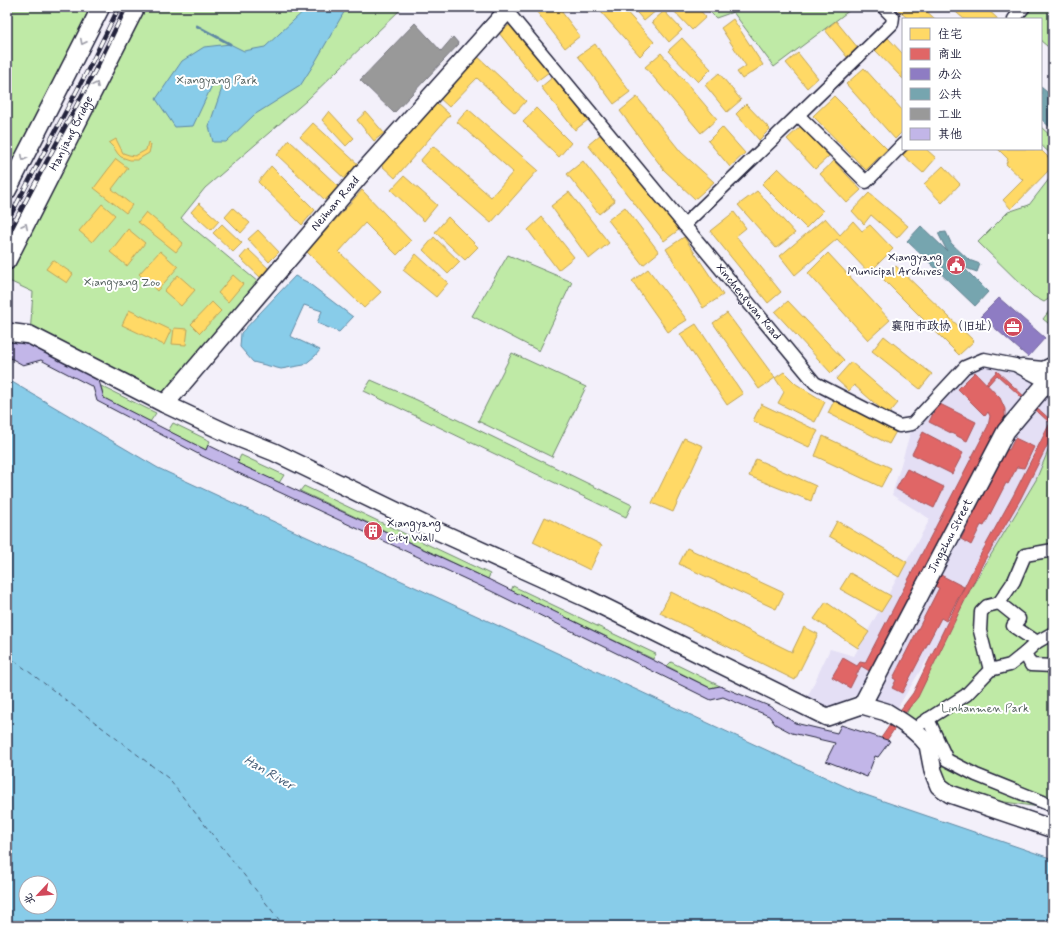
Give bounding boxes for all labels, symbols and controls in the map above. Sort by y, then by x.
legend [902,18,1042,150]
text: 住宅 [938,27,962,43]
one-way arrow [80,38,88,45]
text: 商业 [938,47,962,63]
text: 办公 [938,67,962,83]
park label: Xiangyang Park [176,73,258,89]
one-way arrow [92,82,99,89]
text: 公共 [938,87,962,103]
street label: Hanjiang Bridge [46,93,97,174]
text: 工业 [938,107,962,123]
text: 其他 [938,127,962,143]
one-way arrow [21,153,29,161]
street label: Neihuan Road [308,173,364,235]
one-way arrow [20,223,28,230]
place label: Xiangyang Municipal Archives [848,250,942,280]
public building icon: Xiangyang Municipal Archives [945,254,967,276]
street label: Xinchengwan Road [712,260,785,344]
park label: Xiangyang Zoo [84,275,160,291]
office icon: 襄阳市政协（旧址） [1002,316,1024,338]
place label: 襄阳市政协（旧址） [891,319,999,335]
street label: Jingzhou Street [925,496,977,576]
place label: Xiangyang City Wall [387,516,441,546]
building icon: Xiangyang City Wall [362,520,384,542]
park label: Linhanmen Park [941,701,1029,717]
water label: Han River [241,752,299,795]
north arrow [18,875,58,915]
text: 北 [21,891,39,907]

